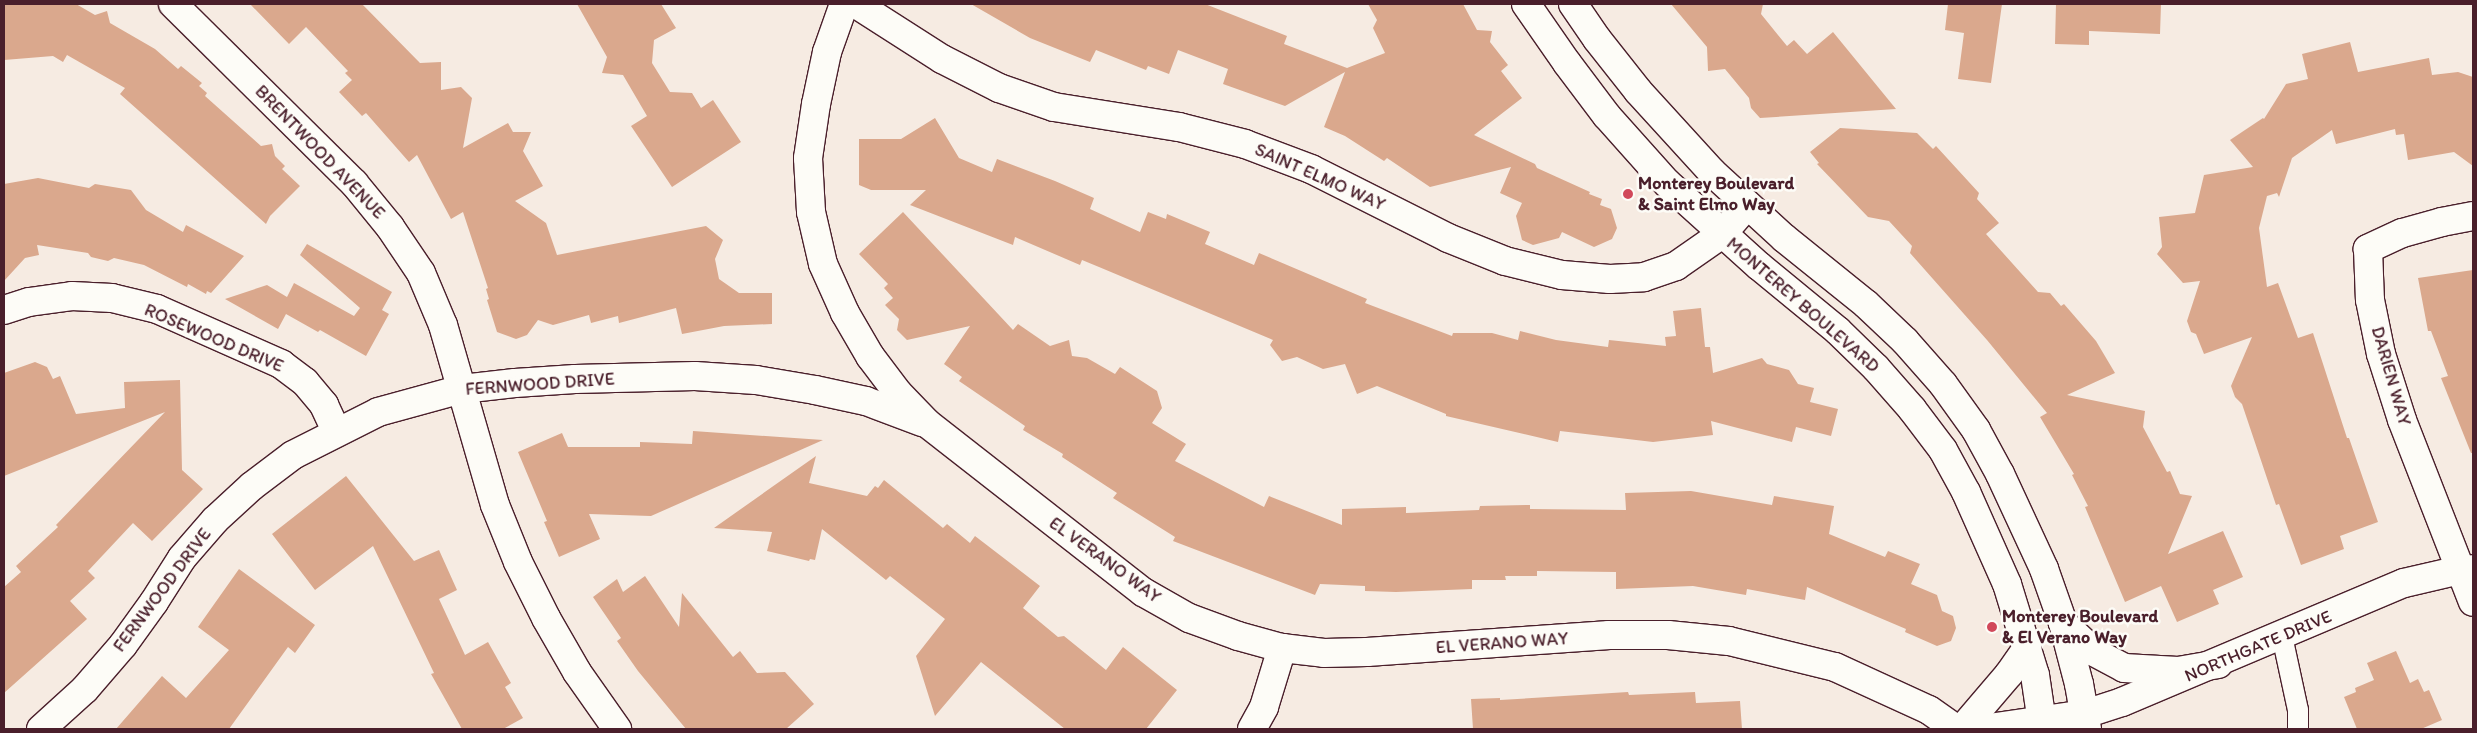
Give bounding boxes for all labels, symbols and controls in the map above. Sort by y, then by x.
street label: BRENTWOOD AVENUE [250,81,390,223]
street label: SAINT ELMO WAY [1252,139,1388,215]
place label: Monterey Boulevard & Saint Elmo Way [1638,173,1794,215]
marker: Monterey Boulevard & Saint Elmo Way [1622,188,1634,200]
street label: MONTEREY BOULEVARD [1722,233,1884,377]
street label: ROSEWOOD DRIVE [140,298,288,378]
street label: DARIEN WAY [2367,324,2415,428]
street label: FERNWOOD DRIVE [465,368,615,400]
street label: EL VERANO WAY [1045,512,1165,608]
street label: FERNWOOD DRIVE [108,524,216,656]
street label: NORTHGATE DRIVE [2181,605,2335,687]
place label: Monterey Boulevard & El Verano Way [2002,606,2158,649]
marker: Monterey Boulevard & El Verano Way [1986,621,1998,633]
street label: EL VERANO WAY [1435,628,1569,658]

